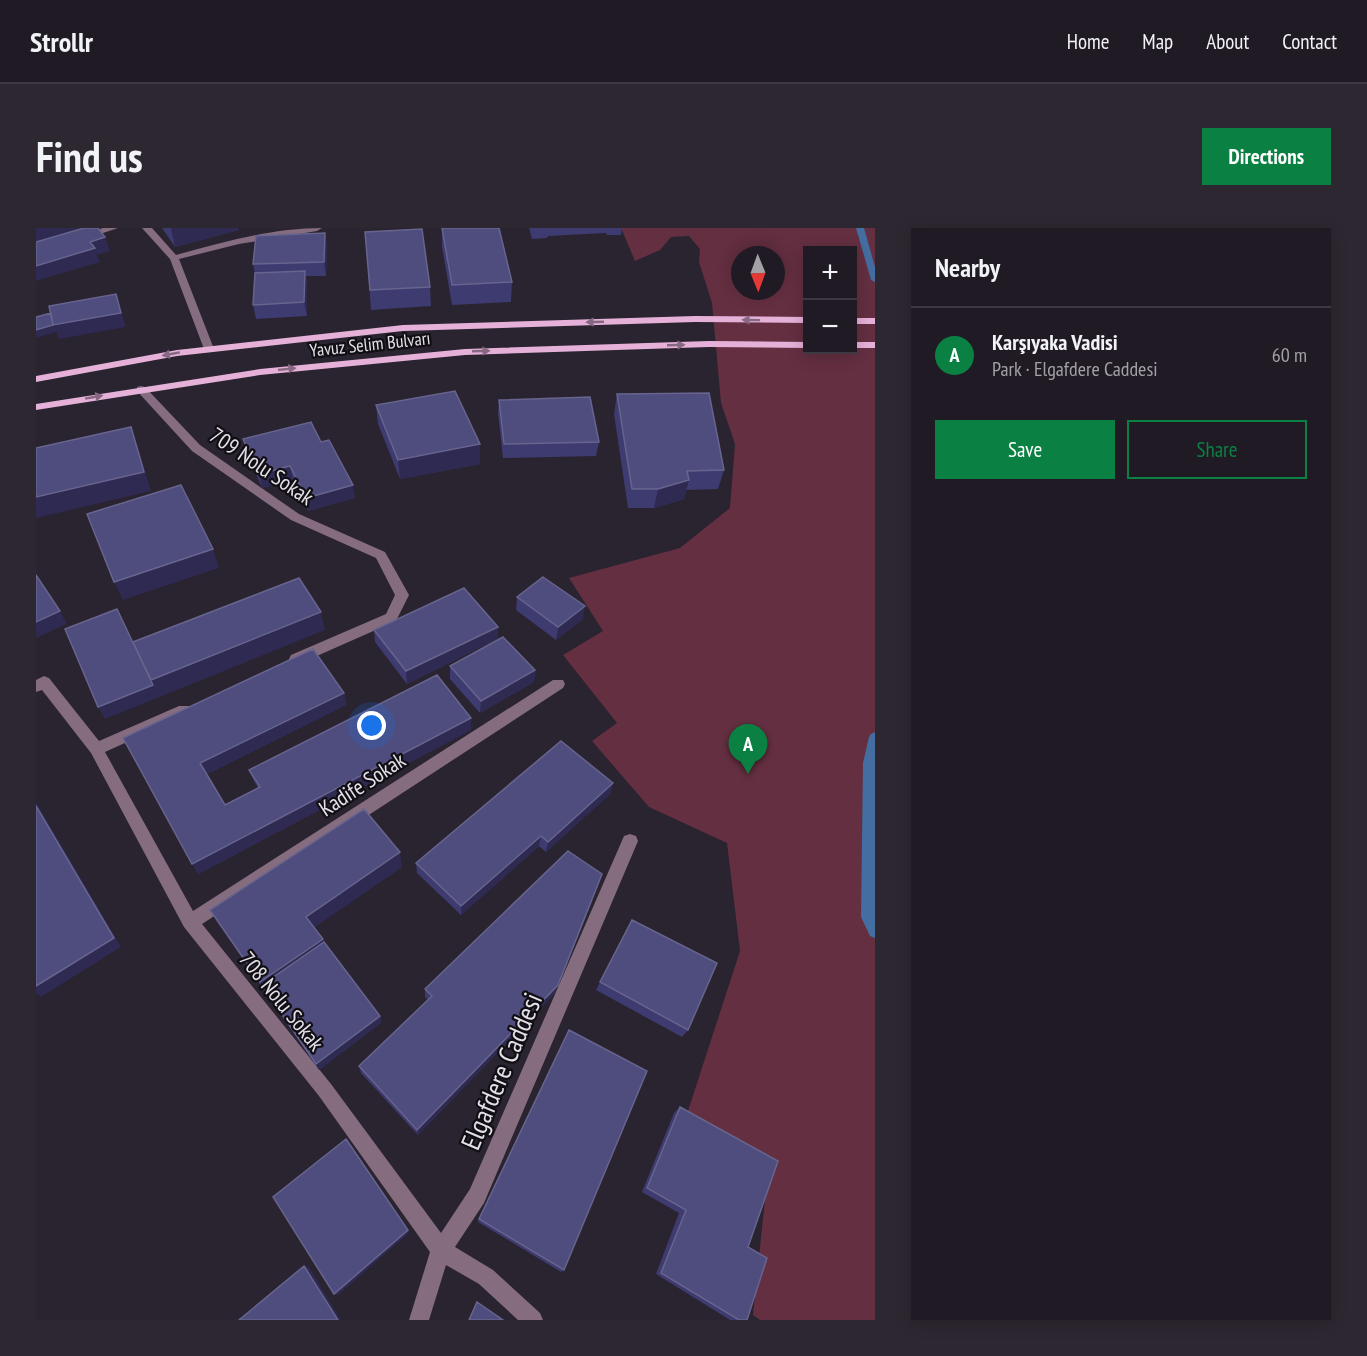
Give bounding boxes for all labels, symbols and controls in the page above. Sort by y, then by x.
text: Strollr [30,23,93,60]
text: Home [1067,28,1109,55]
text: Map [1142,28,1173,55]
text: About [1206,28,1249,55]
text: Contact [1282,28,1337,55]
button: Directions [1202,128,1331,185]
text: Find us [36,129,143,184]
north arrow [731,246,785,300]
map controls [803,246,857,354]
button: + [803,246,857,300]
text: Nearby [935,251,1000,284]
button: − [803,300,857,354]
one-way arrow [742,315,761,324]
one-way arrow [585,317,604,327]
street label: Yavuz Selim Bulvarı [308,326,432,362]
text: Karşıyaka Vadisi [992,328,1118,356]
one-way arrow [666,340,685,350]
text: A [949,342,960,368]
text: 60 m [1272,342,1307,368]
one-way arrow [471,346,490,356]
one-way arrow [161,350,180,359]
text: Park · Elgafdere Caddesi [992,356,1157,382]
one-way arrow [277,364,296,374]
one-way arrow [84,392,103,401]
button: Save [935,420,1115,479]
button: Share [1127,420,1307,479]
street label: 709 Nolu Sokak [204,421,320,511]
your location [357,711,386,740]
pin: A [728,724,768,774]
street label: Kadife Sokak [313,745,411,822]
street label: 708 Nolu Sokak [233,946,331,1057]
street label: Elgafdere Caddesi [453,988,549,1154]

